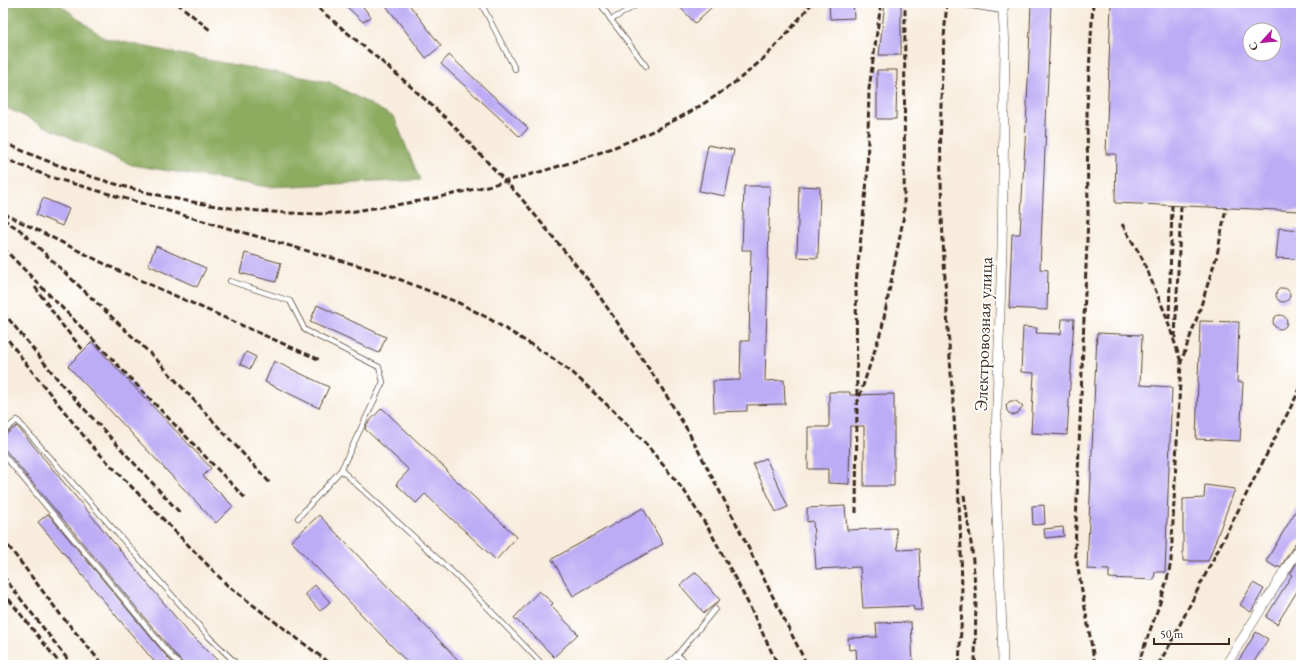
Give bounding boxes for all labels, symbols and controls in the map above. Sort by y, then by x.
north arrow [1242,22,1282,62]
text: С [1245,40,1261,53]
street label: Электровозная улица [969,256,997,412]
scale bar [1154,620,1229,646]
text: 50 m [1160,626,1184,642]

